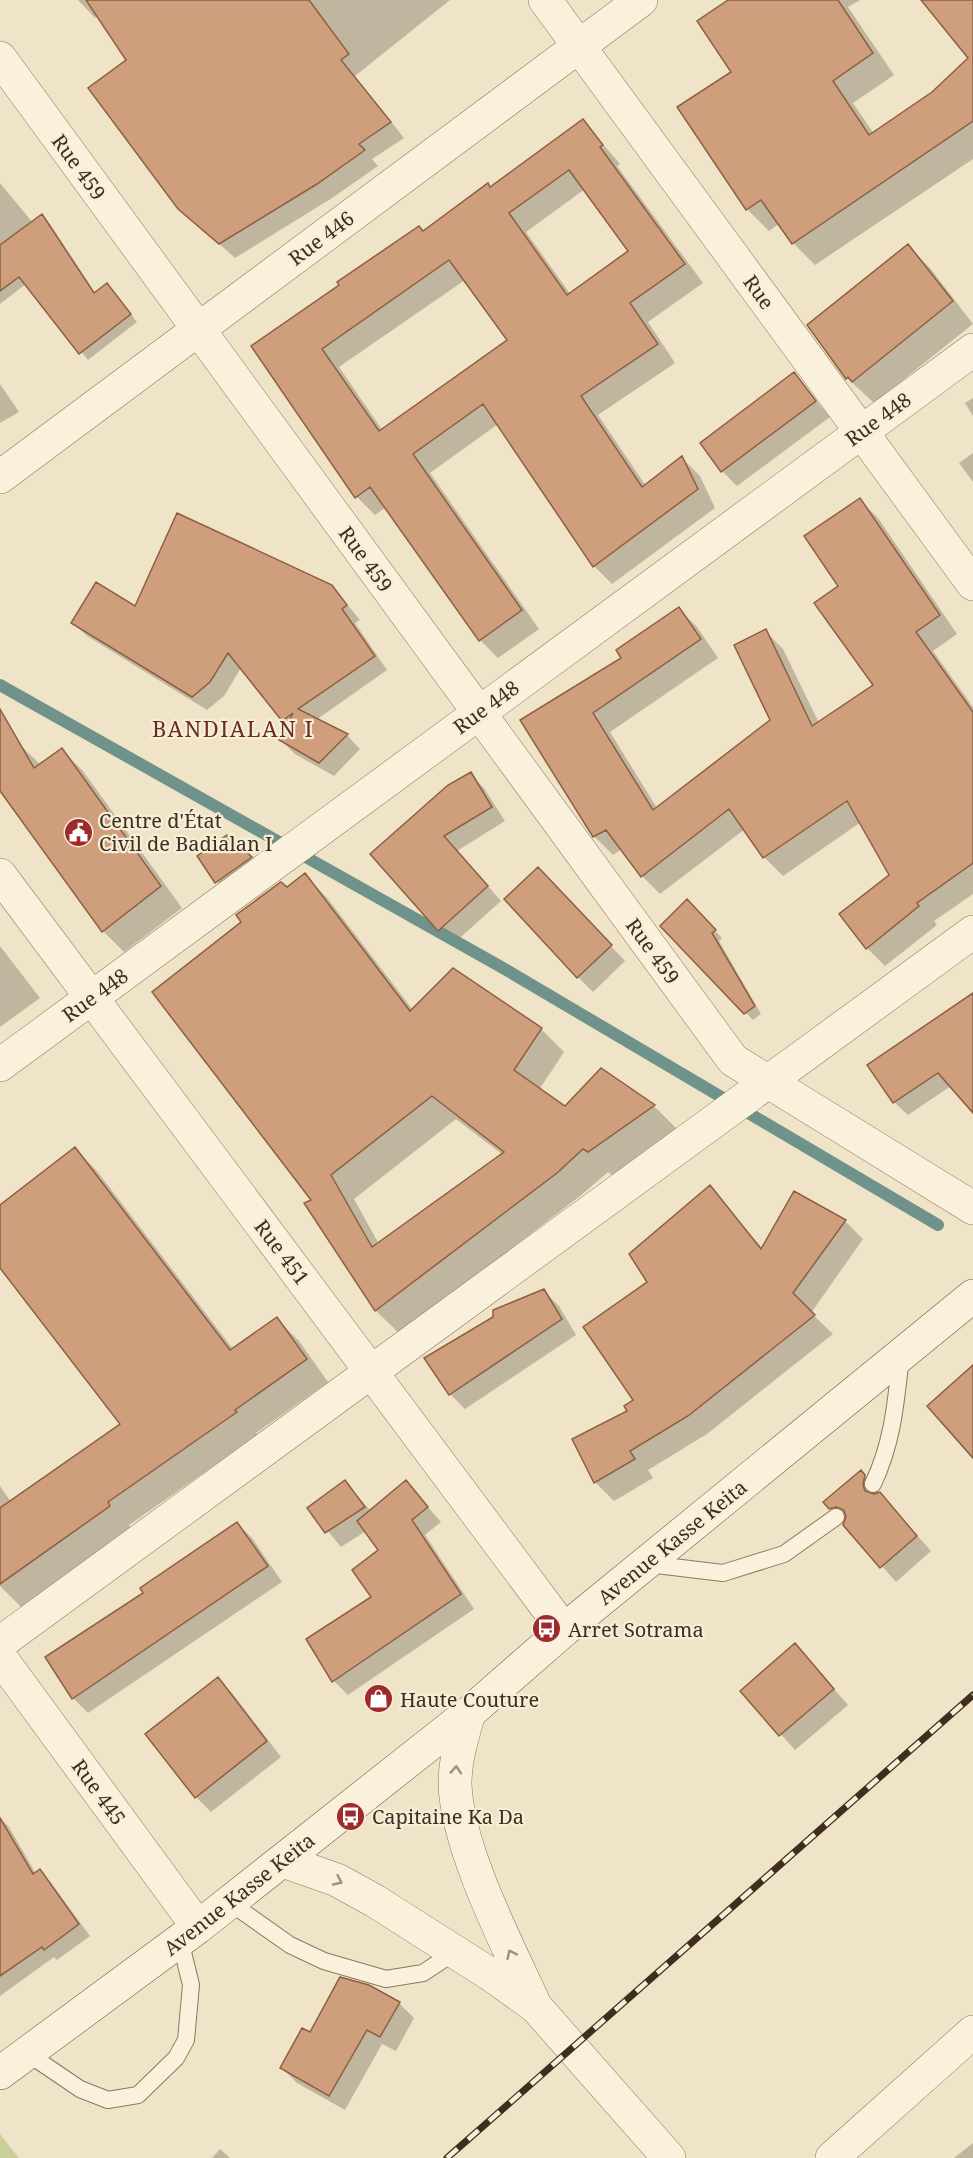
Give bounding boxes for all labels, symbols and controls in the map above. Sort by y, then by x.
street label: Rue 459 [46,129,112,205]
street label: Rue 446 [283,205,359,271]
street label: Rue [737,269,781,315]
street label: Rue 448 [840,386,916,452]
street label: Rue 459 [333,521,399,597]
street label: Rue 448 [448,674,524,740]
district label: BANDIALAN I [152,713,314,743]
place label: Centre d'État Civil de Badialan I [99,807,272,857]
public building icon: Centre d'État Civil de Badialan I [62,816,94,848]
street label: Rue 459 [620,913,686,989]
street label: Rue 448 [57,962,133,1028]
street label: Rue 451 [249,1214,315,1290]
street label: Avenue Kasse Keita [592,1473,752,1611]
bus stop icon: Arret Sotrama [531,1613,563,1645]
place label: Arret Sotrama [568,1616,704,1643]
shop icon: Haute Couture [363,1683,395,1715]
place label: Haute Couture [400,1686,539,1713]
street label: Rue 445 [66,1754,132,1830]
one-way arrow [449,1765,462,1774]
bus stop icon: Capitaine Ka Da [335,1800,367,1832]
place label: Capitaine Ka Da [372,1803,524,1830]
street label: Avenue Kasse Keita [158,1826,320,1962]
one-way arrow [331,1874,342,1886]
one-way arrow [507,1950,519,1961]

